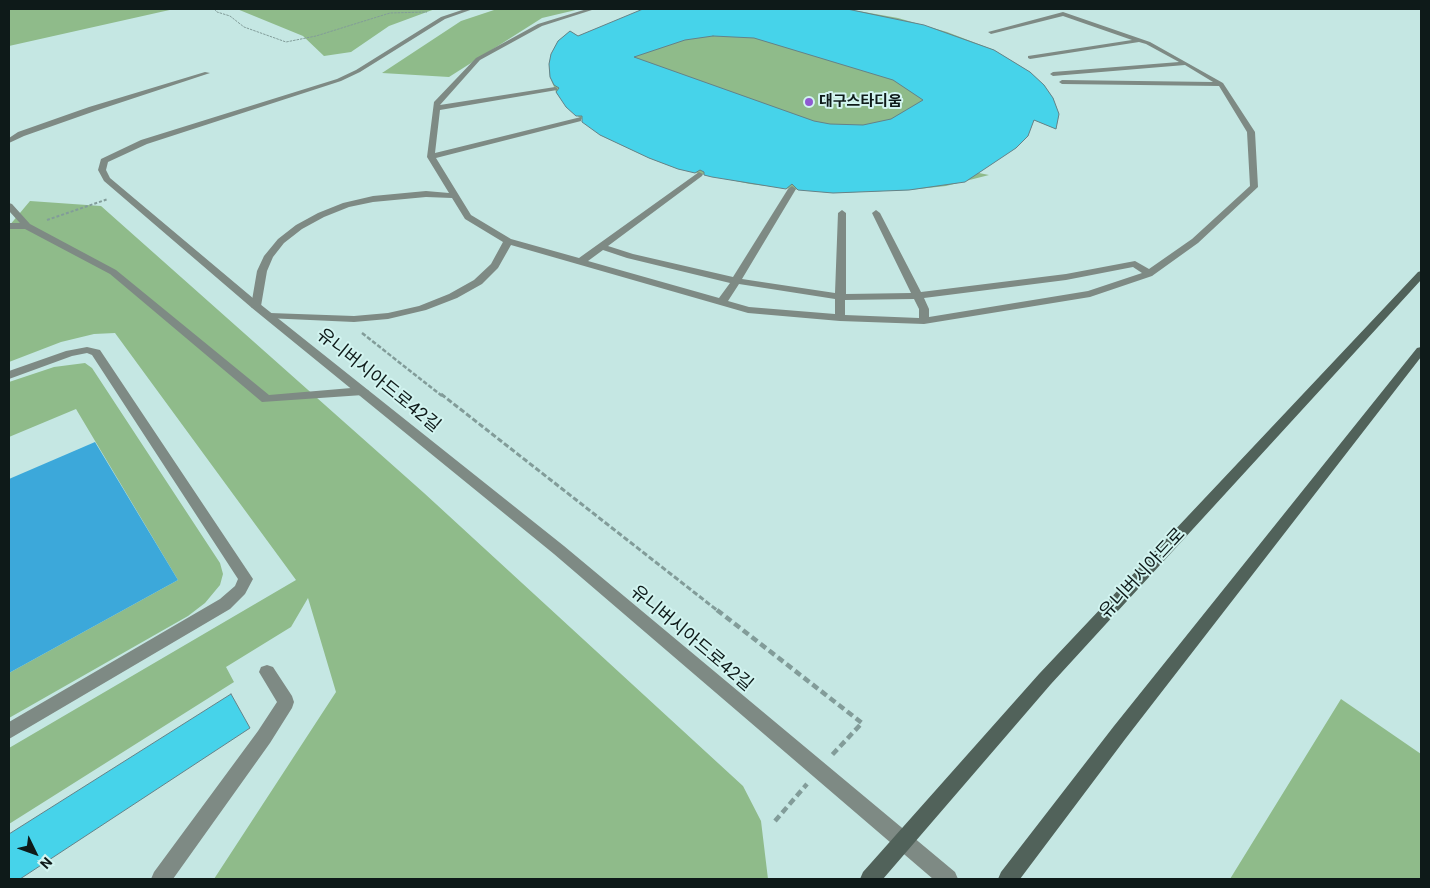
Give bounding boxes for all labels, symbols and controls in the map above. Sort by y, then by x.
place label: 대구스타디움 [819,93,902,111]
marker: 대구스타디움 [803,96,815,108]
street label: 유니버시아드로42길 [312,325,444,437]
street label: 유니버시아드로 [1096,524,1190,624]
street label: 유니버시아드로42길 [626,582,756,696]
north arrow [10,828,60,878]
text: N [37,854,55,872]

